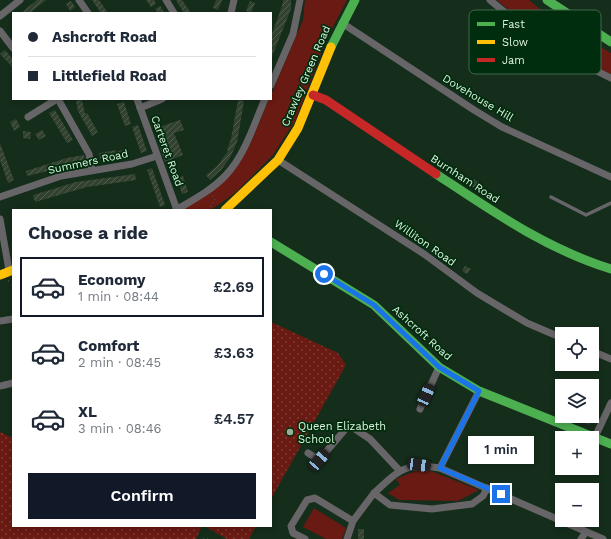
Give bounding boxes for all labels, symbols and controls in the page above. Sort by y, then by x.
legend [469,10,601,74]
text: Fast [502,18,525,31]
street label: Crawley Green Road [279,24,333,128]
text: Ashcroft Road [52,28,157,46]
text: Slow [502,36,528,49]
text: Jam [502,54,525,67]
text: Littlefield Road [52,67,167,85]
street label: Dovehouse Hill [440,72,516,125]
street label: Carteret Road [148,114,186,188]
street label: Summers Road [47,147,129,177]
street label: Burnham Road [428,152,502,206]
street label: Williton Road [392,217,458,269]
text: Choose a ride [28,222,148,243]
route start [315,265,333,283]
icon: car [30,269,66,305]
text: Economy [78,271,145,289]
text: £2.69 [213,278,254,296]
text: 1 min · 08:44 [78,289,159,304]
street label: Ashcroft Road [389,303,455,363]
map controls [555,327,599,527]
button: locate [555,327,599,371]
icon: car [30,335,66,371]
text: Comfort [78,337,139,355]
text: £3.63 [214,344,254,362]
text: 2 min · 08:45 [78,355,161,370]
button: layers [555,379,599,423]
car [416,382,436,408]
icon: car [30,401,66,437]
text: XL [78,403,97,421]
text: £4.57 [214,410,254,428]
place label: Queen Elizabeth School [298,420,386,446]
text: 3 min · 08:46 [78,421,162,436]
marker: Queen Elizabeth School [285,427,295,437]
button: + [555,431,599,475]
callout: 1 min [468,436,534,464]
text: 1 min [484,442,518,457]
car [307,447,331,473]
car [406,458,432,472]
button: Confirm [28,473,256,519]
button: − [555,483,599,527]
route end [492,485,510,503]

